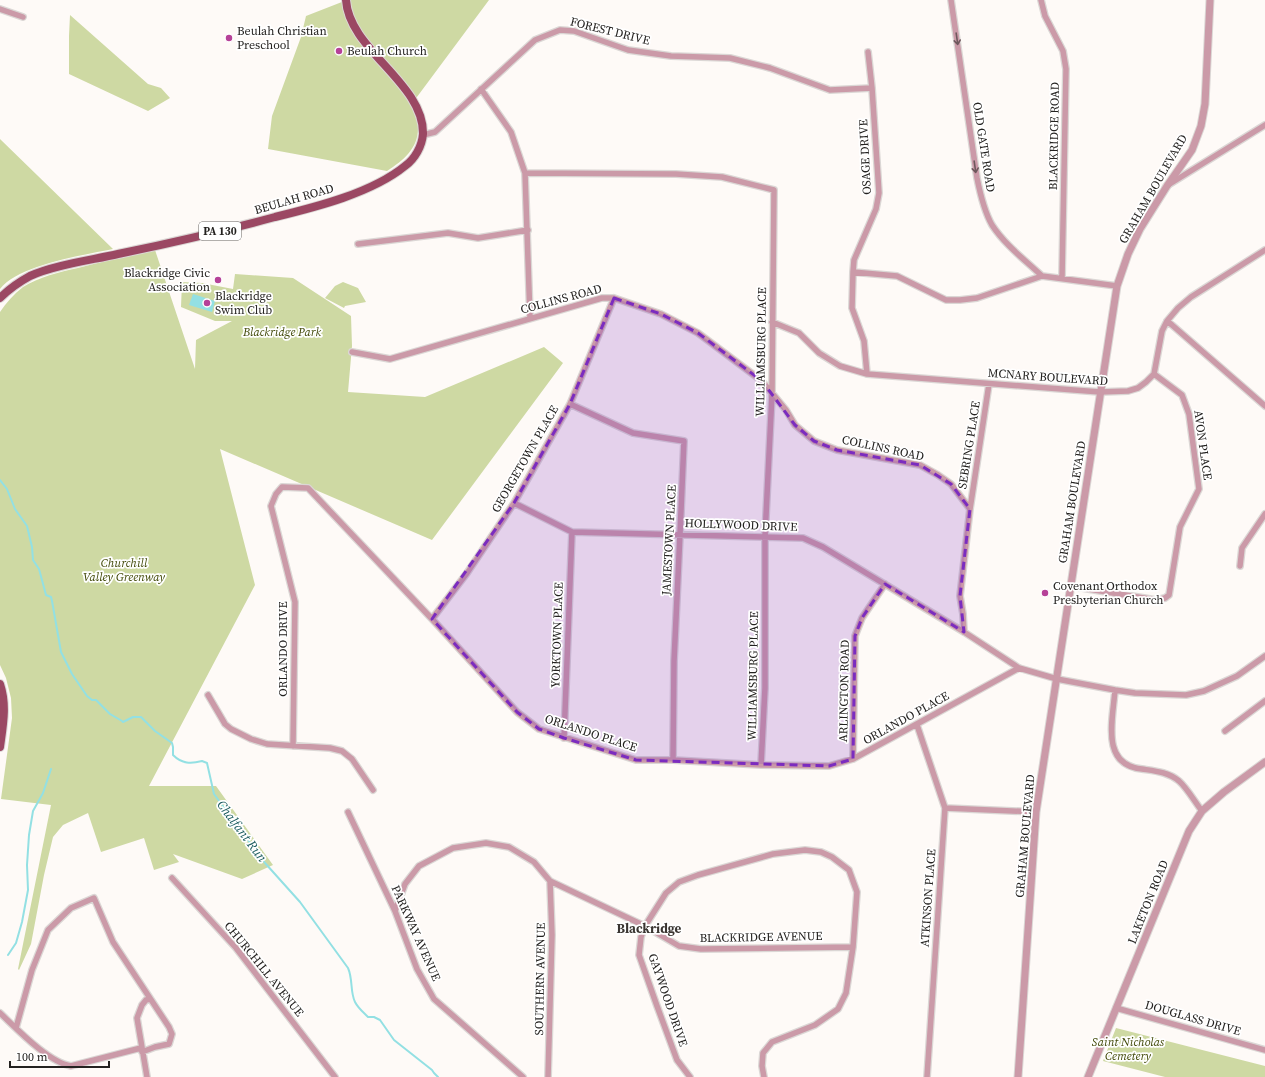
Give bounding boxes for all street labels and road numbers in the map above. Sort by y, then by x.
street label: FOREST DRIVE [568,13,652,49]
street label: BLACKRIDGE ROAD [1045,82,1063,190]
street label: OLD GATE ROAD [969,101,999,193]
street label: OSAGE DRIVE [855,119,875,195]
street label: GRAHAM BOULEVARD [1115,131,1191,247]
street label: BEULAH ROAD [252,180,336,218]
road number: PA 130 [199,222,241,240]
street label: COLLINS ROAD [519,280,603,318]
street label: WILLIAMSBURG PLACE [752,287,770,417]
street label: MCNARY BOULEVARD [987,365,1109,389]
street label: SEBRING PLACE [954,400,984,490]
street label: GEORGETOWN PLACE [488,403,562,515]
street label: AVON PLACE [1190,409,1216,481]
street label: COLLINS ROAD [840,431,926,465]
street label: GRAHAM BOULEVARD [1054,440,1090,564]
street label: JAMESTOWN PLACE [658,484,680,597]
street label: HOLLYWOOD DRIVE [684,515,798,535]
street label: YORKTOWN PLACE [547,582,567,688]
street label: ORLANDO DRIVE [275,601,291,697]
street label: WILLIAMSBURG PLACE [744,611,762,741]
street label: ARLINGTON ROAD [835,640,853,742]
street label: ORLANDO PLACE [860,688,952,748]
street label: ORLANDO PLACE [543,711,639,755]
street label: GRAHAM BOULEVARD [1012,774,1038,898]
street label: ATKINSON PLACE [917,849,939,947]
street label: LAKETON ROAD [1124,858,1172,946]
street label: PARKWAY AVENUE [388,883,444,983]
street label: CHURCHILL AVENUE [221,918,307,1020]
street label: SOUTHERN AVENUE [531,923,549,1035]
street label: BLACKRIDGE AVENUE [699,928,823,946]
street label: GAYWOOD DRIVE [645,951,691,1049]
street label: DOUGLASS DRIVE [1143,997,1243,1039]

